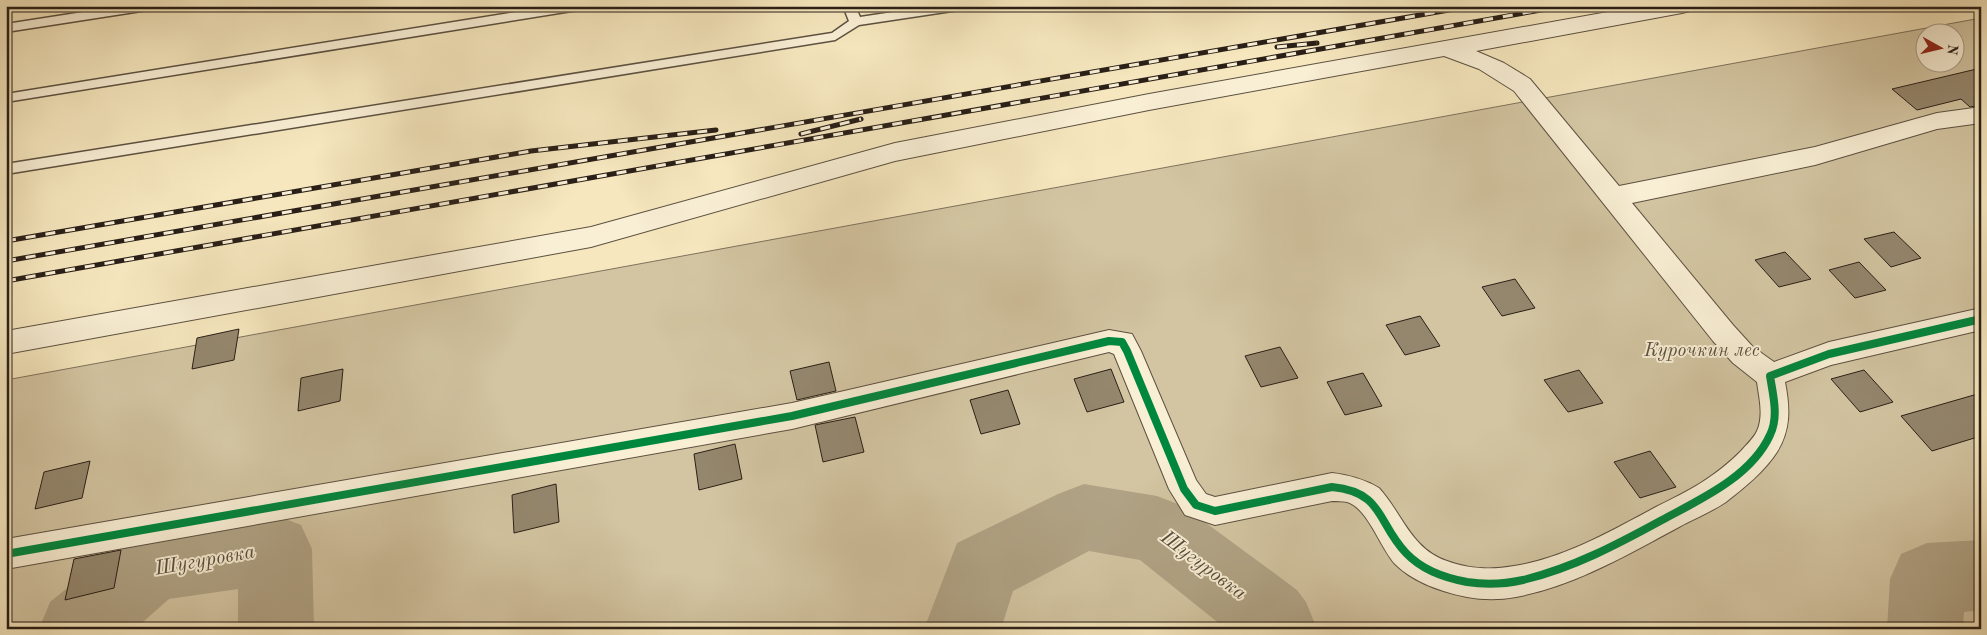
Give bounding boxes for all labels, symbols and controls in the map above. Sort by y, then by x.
north arrow [1914,22,1964,72]
text: N [1944,43,1960,56]
park label: Курочкин лес [1643,342,1760,361]
water label: Шугуровка [1156,527,1250,605]
water label: Шугуровка [152,542,257,580]

